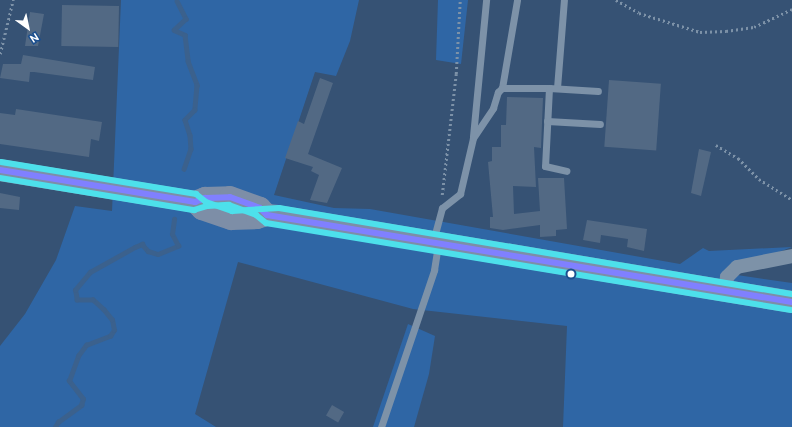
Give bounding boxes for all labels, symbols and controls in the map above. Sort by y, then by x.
north arrow [8,8,48,48]
text: N [28,31,41,45]
unlabelled marker [566,269,576,279]

